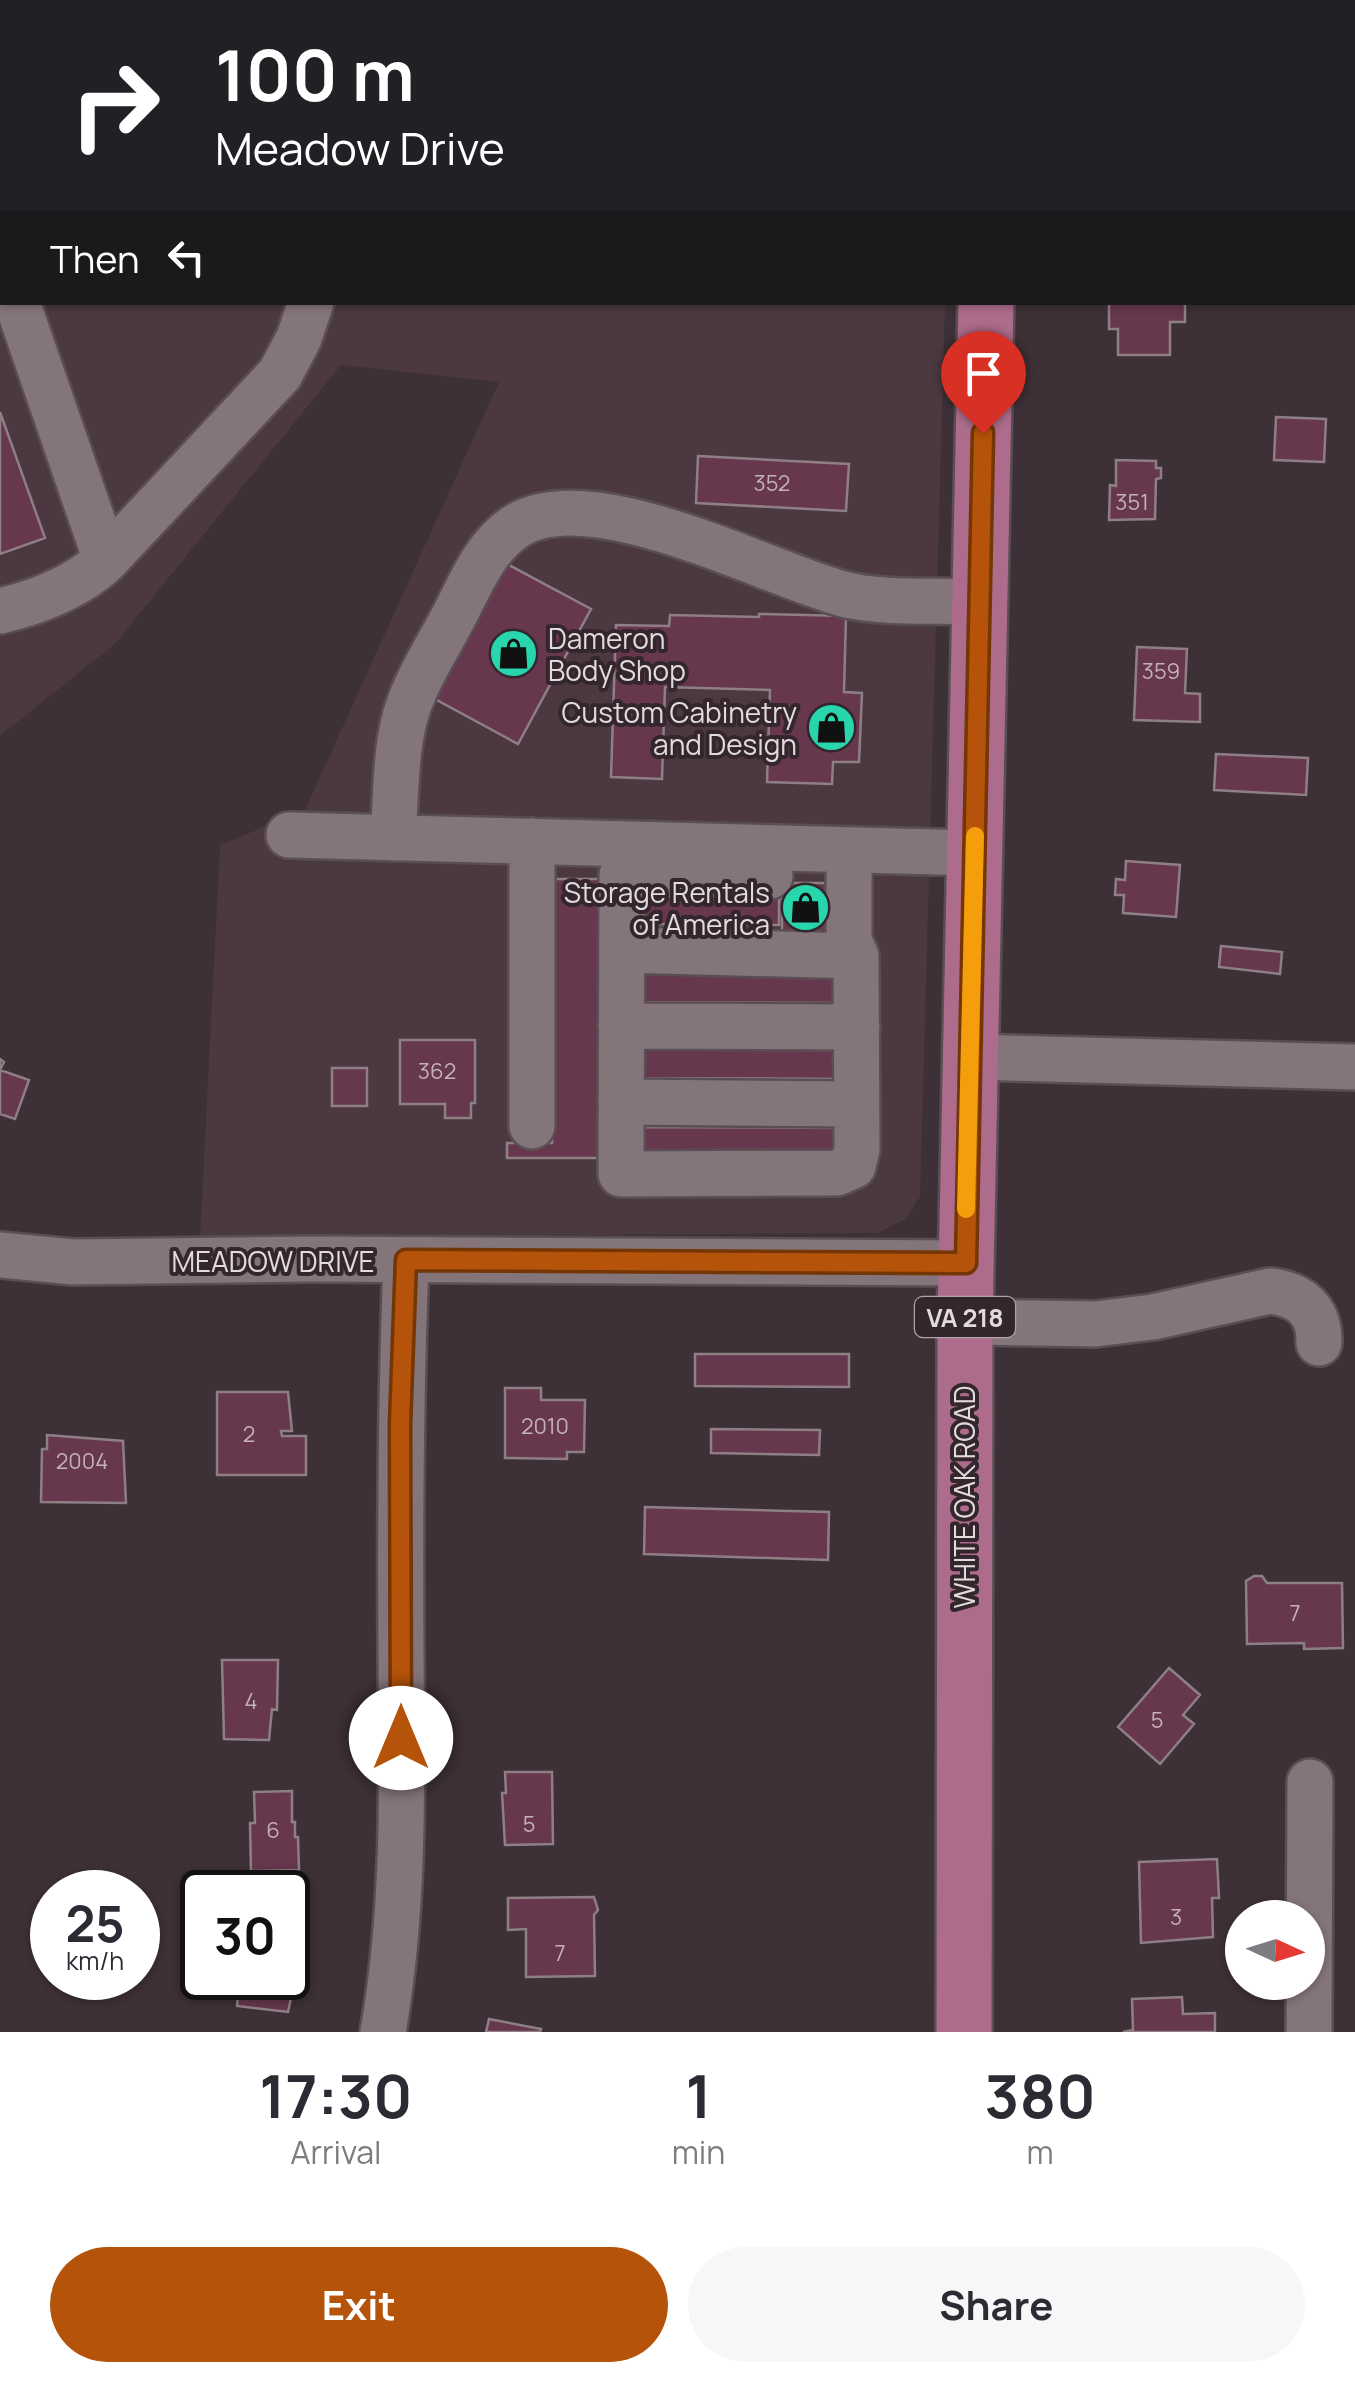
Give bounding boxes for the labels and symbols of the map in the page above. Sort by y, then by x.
pin [941,331,1026,434]
house number: 352 [754,468,790,498]
house number: 351 [1115,487,1149,517]
place label: Dameron Body Shop [548,619,686,689]
shop icon: Dameron Body Shop [487,628,539,680]
house number: 359 [1142,656,1180,686]
place label: Custom Cabinetry and Design [562,693,797,763]
shop icon: Custom Cabinetry and Design [806,702,858,754]
place label: Storage Rentals of America [564,873,770,943]
shop icon: Storage Rentals of America [779,882,831,934]
house number: 362 [418,1056,456,1086]
street label: MEADOW DRIVE [171,1242,375,1280]
road number: VA 218 [915,1297,1015,1337]
street label: WHITE OAK ROAD [945,1385,983,1609]
house number: 2010 [521,1411,569,1441]
house number: 2 [243,1419,255,1449]
house number: 2004 [56,1446,108,1476]
house number: 7 [1289,1598,1301,1628]
house number: 4 [245,1686,257,1716]
position arrow [349,1686,453,1790]
house number: 5 [1151,1705,1163,1735]
house number: 5 [523,1809,535,1839]
house number: 6 [266,1815,280,1845]
speed limit sign: 30 [180,1870,310,2000]
north arrow [1225,1900,1325,2000]
house number: 3 [1170,1902,1182,1932]
house number: 7 [554,1938,566,1968]

